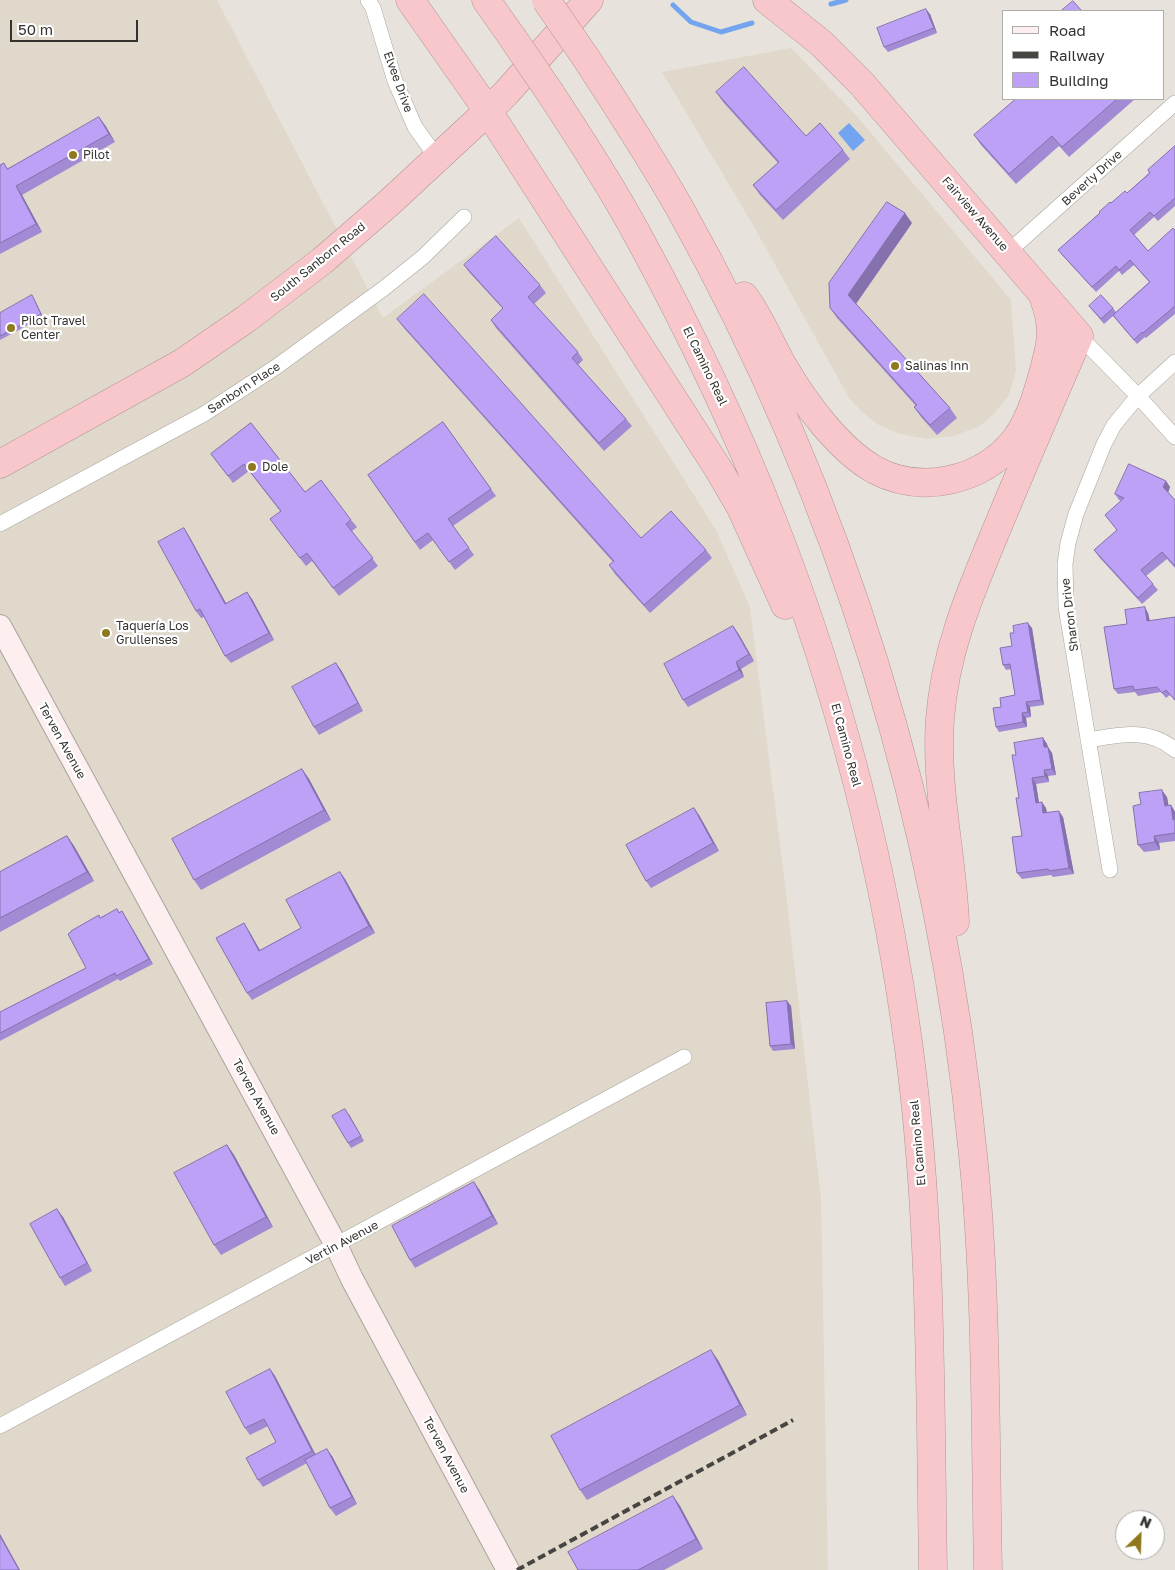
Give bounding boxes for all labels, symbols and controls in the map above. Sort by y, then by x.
scale bar [12,10,140,42]
legend [1002,10,1165,100]
text: 50 m [18,20,53,38]
text: Road [1049,21,1086,39]
text: Railway [1049,46,1105,64]
street label: Elvee Drive [380,49,416,115]
text: Building [1049,71,1109,89]
street label: Beverly Drive [1059,147,1125,209]
place label: Pilot [83,148,110,162]
marker: Pilot [67,149,79,161]
street label: Fairview Avenue [939,174,1011,254]
street label: South Sanborn Road [268,219,368,305]
place label: Pilot Travel Center [21,314,86,342]
marker: Pilot Travel Center [5,322,17,334]
street label: El Camino Real [680,324,730,408]
street label: Sanborn Place [205,359,283,417]
place label: Salinas Inn [905,359,969,373]
marker: Salinas Inn [889,360,901,372]
place label: Dole [262,460,288,474]
marker: Dole [246,461,258,473]
street label: Sharon Drive [1058,578,1082,652]
place label: Taquería Los Grullenses [116,619,189,647]
marker: Taquería Los Grullenses [100,627,112,639]
street label: Terven Avenue [35,701,89,781]
street label: El Camino Real [828,702,864,788]
street label: Terven Avenue [229,1057,283,1137]
street label: El Camino Real [907,1099,929,1187]
street label: Vertin Avenue [303,1218,381,1268]
street label: Terven Avenue [420,1414,472,1496]
north arrow [1115,1510,1165,1560]
text: N [1138,1512,1154,1532]

